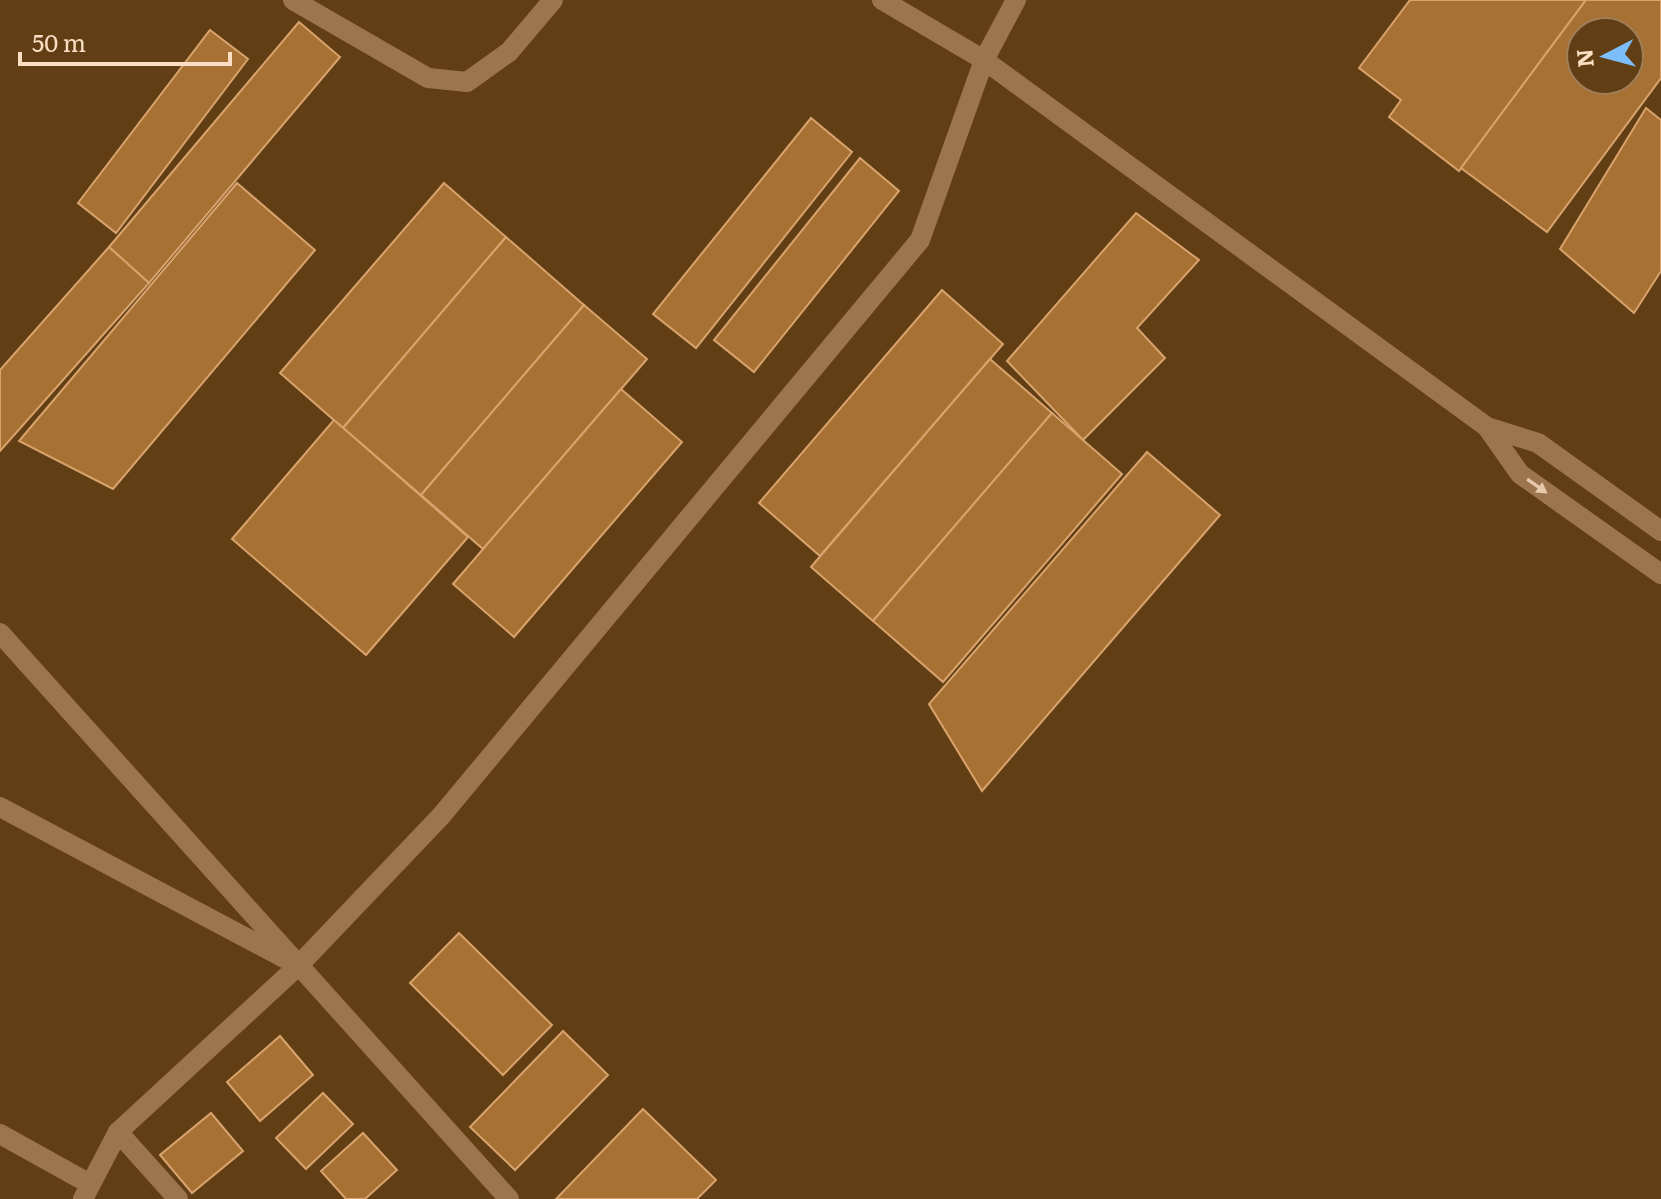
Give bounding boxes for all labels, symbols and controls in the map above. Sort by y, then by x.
scale bar [20,16,230,66]
north arrow [1565,16,1645,96]
text: 50 m [32,24,86,59]
text: N [1566,47,1601,69]
one-way arrow [1527,478,1548,493]

